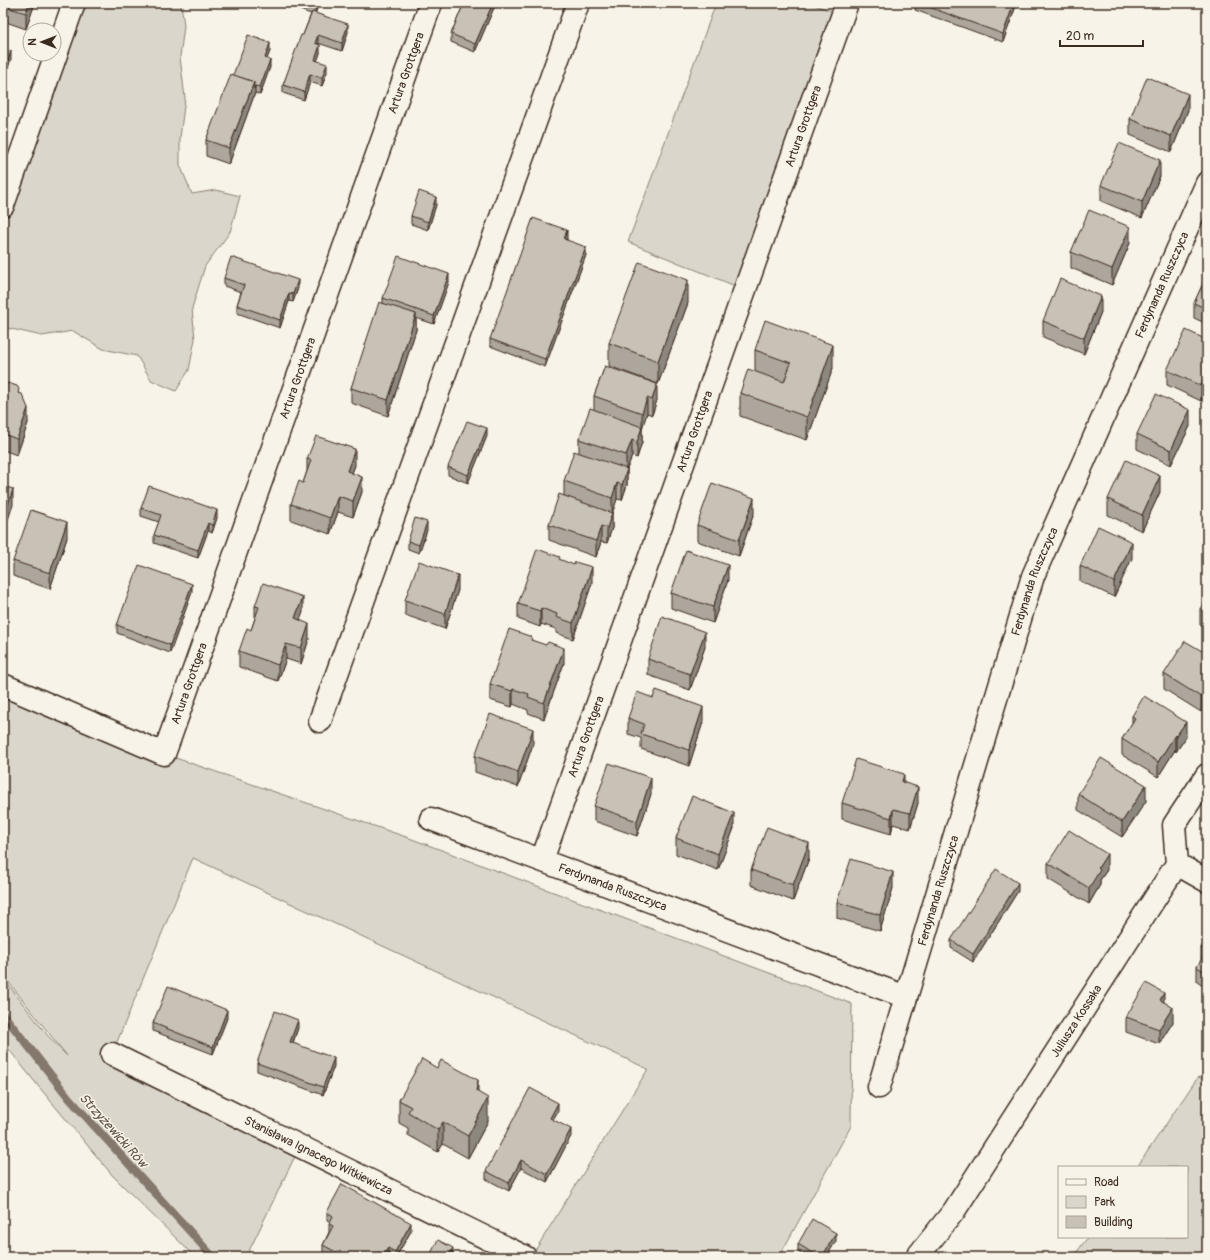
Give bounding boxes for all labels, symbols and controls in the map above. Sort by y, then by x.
north arrow [22,22,62,62]
scale bar [1060,22,1143,48]
text: 20 m [1066,29,1095,44]
street label: Artura Grottgera [385,30,428,116]
text: N [26,38,39,46]
street label: Artura Grottgera [782,83,825,169]
street label: Ferdynanda Ruszczyca [1132,229,1193,341]
street label: Artura Grottgera [277,335,320,421]
street label: Artura Grottgera [674,388,717,474]
street label: Ferdynanda Ruszczyca [1008,525,1062,638]
street label: Artura Grottgera [168,640,211,726]
street label: Artura Grottgera [565,694,608,780]
street label: Ferdynanda Ruszczyca [915,833,962,948]
street label: Ferdynanda Ruszczyca [556,860,669,915]
street label: Juliusza Kossaka [1048,982,1106,1060]
water label: Strzyżewicki Rów [76,1090,152,1173]
street label: Stanisława Ignacego Witkiewicza [241,1113,395,1199]
legend [1058,1166,1188,1238]
text: Road [1094,1175,1119,1190]
text: Park [1094,1195,1115,1210]
text: Building [1094,1215,1133,1230]

